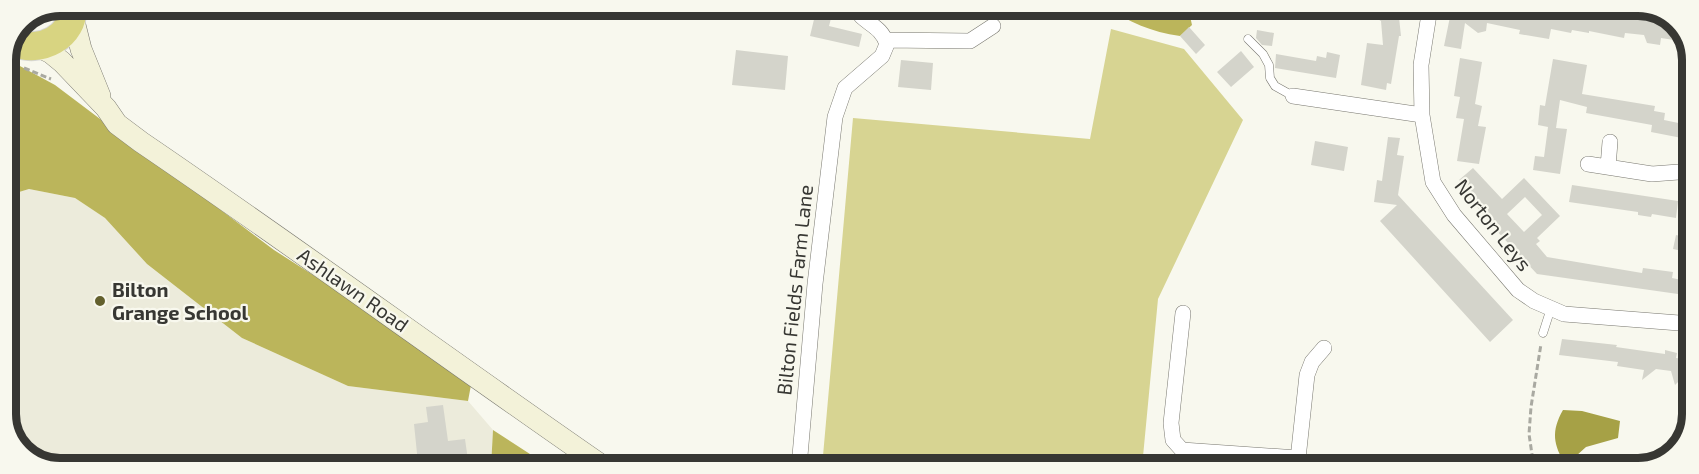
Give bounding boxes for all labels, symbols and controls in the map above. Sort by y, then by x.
street label: Norton Leys [1450,174,1537,275]
street label: Bilton Fields Farm Lane [771,183,817,396]
street label: Ashlawn Road [294,242,414,336]
place label: Bilton Grange School [112,277,248,324]
marker: Bilton Grange School [93,294,107,308]

